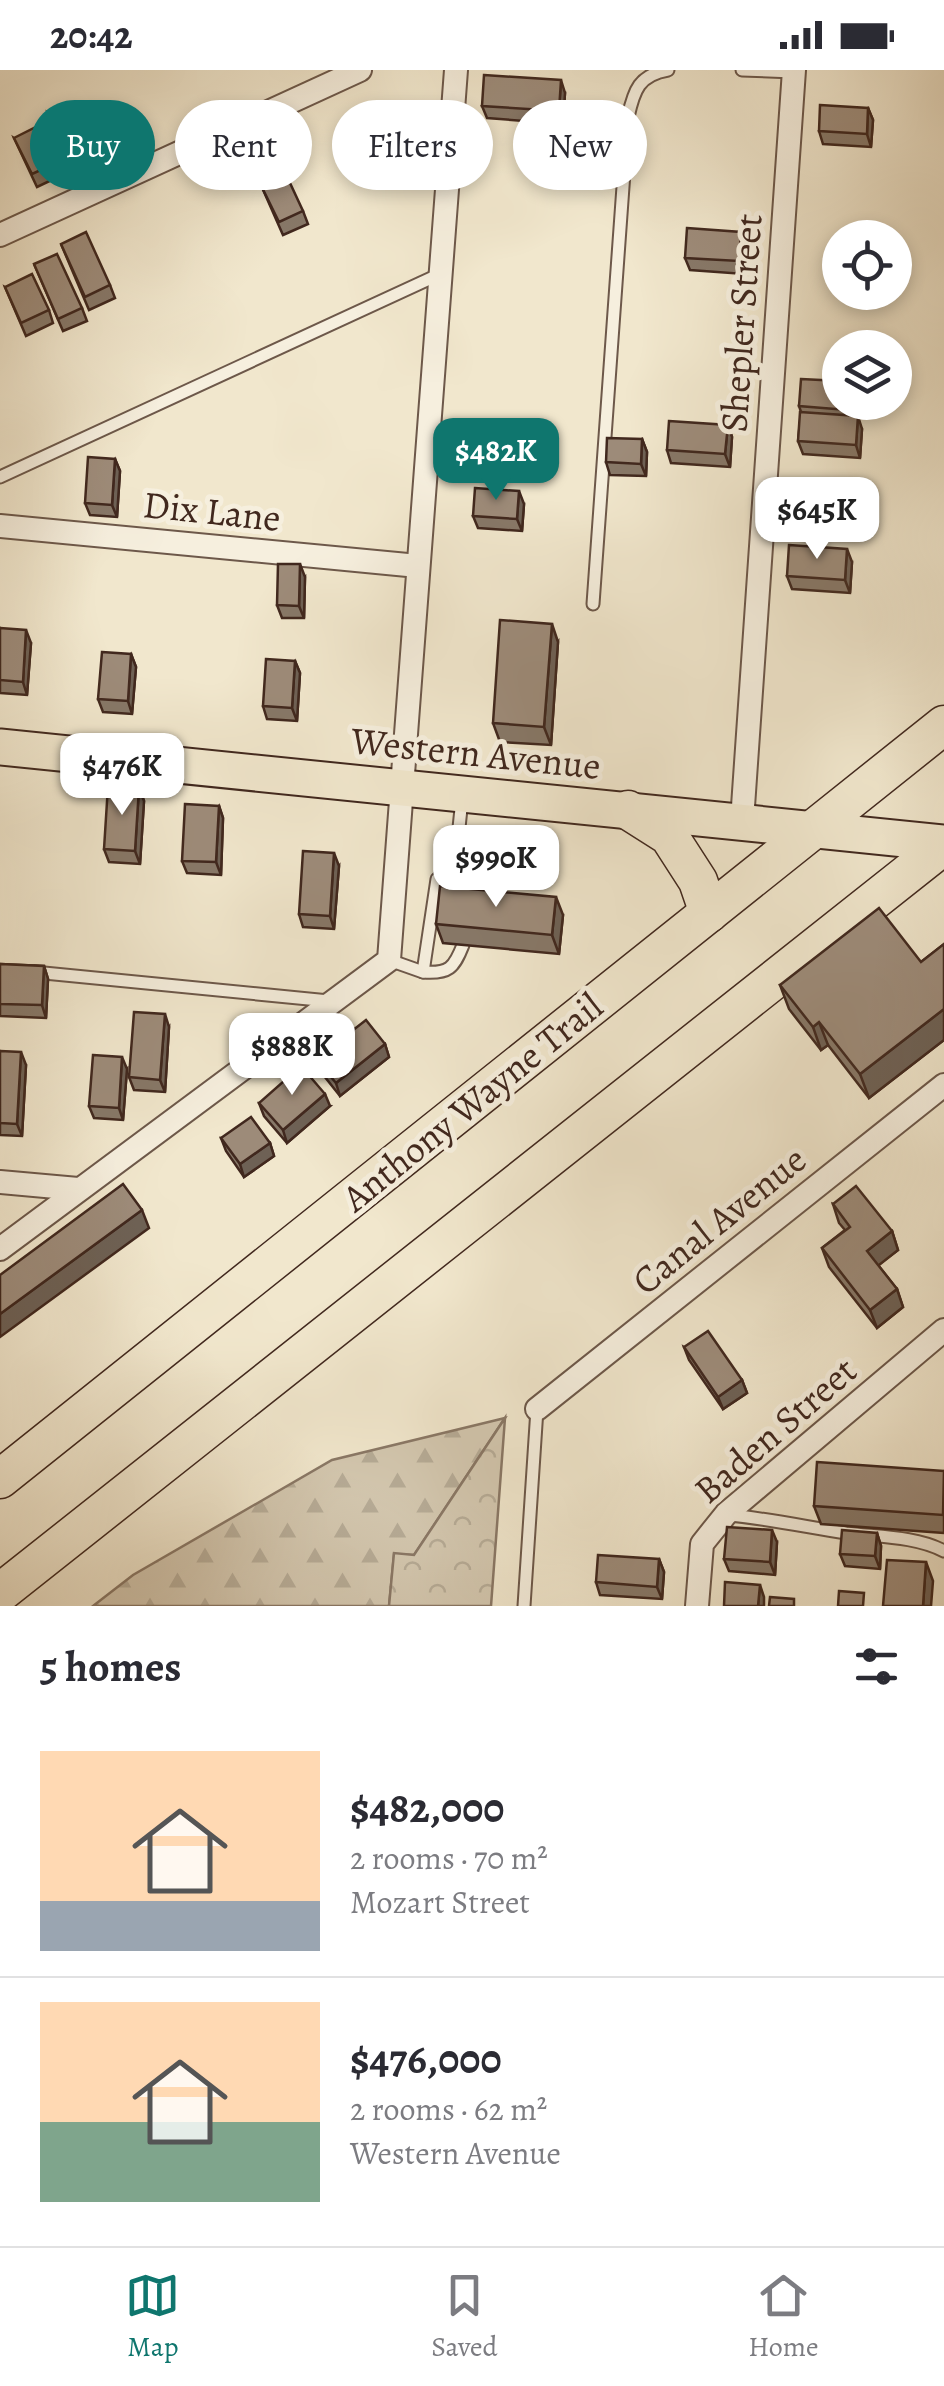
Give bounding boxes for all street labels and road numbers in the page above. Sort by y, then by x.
street label: Shepler Street [707,212,775,434]
street label: Dix Lane [141,478,283,544]
street label: Western Avenue [348,714,603,792]
street label: Anthony Wayne Trail [330,981,613,1224]
street label: Canal Avenue [621,1134,817,1306]
street label: Baden Street [683,1345,867,1515]

